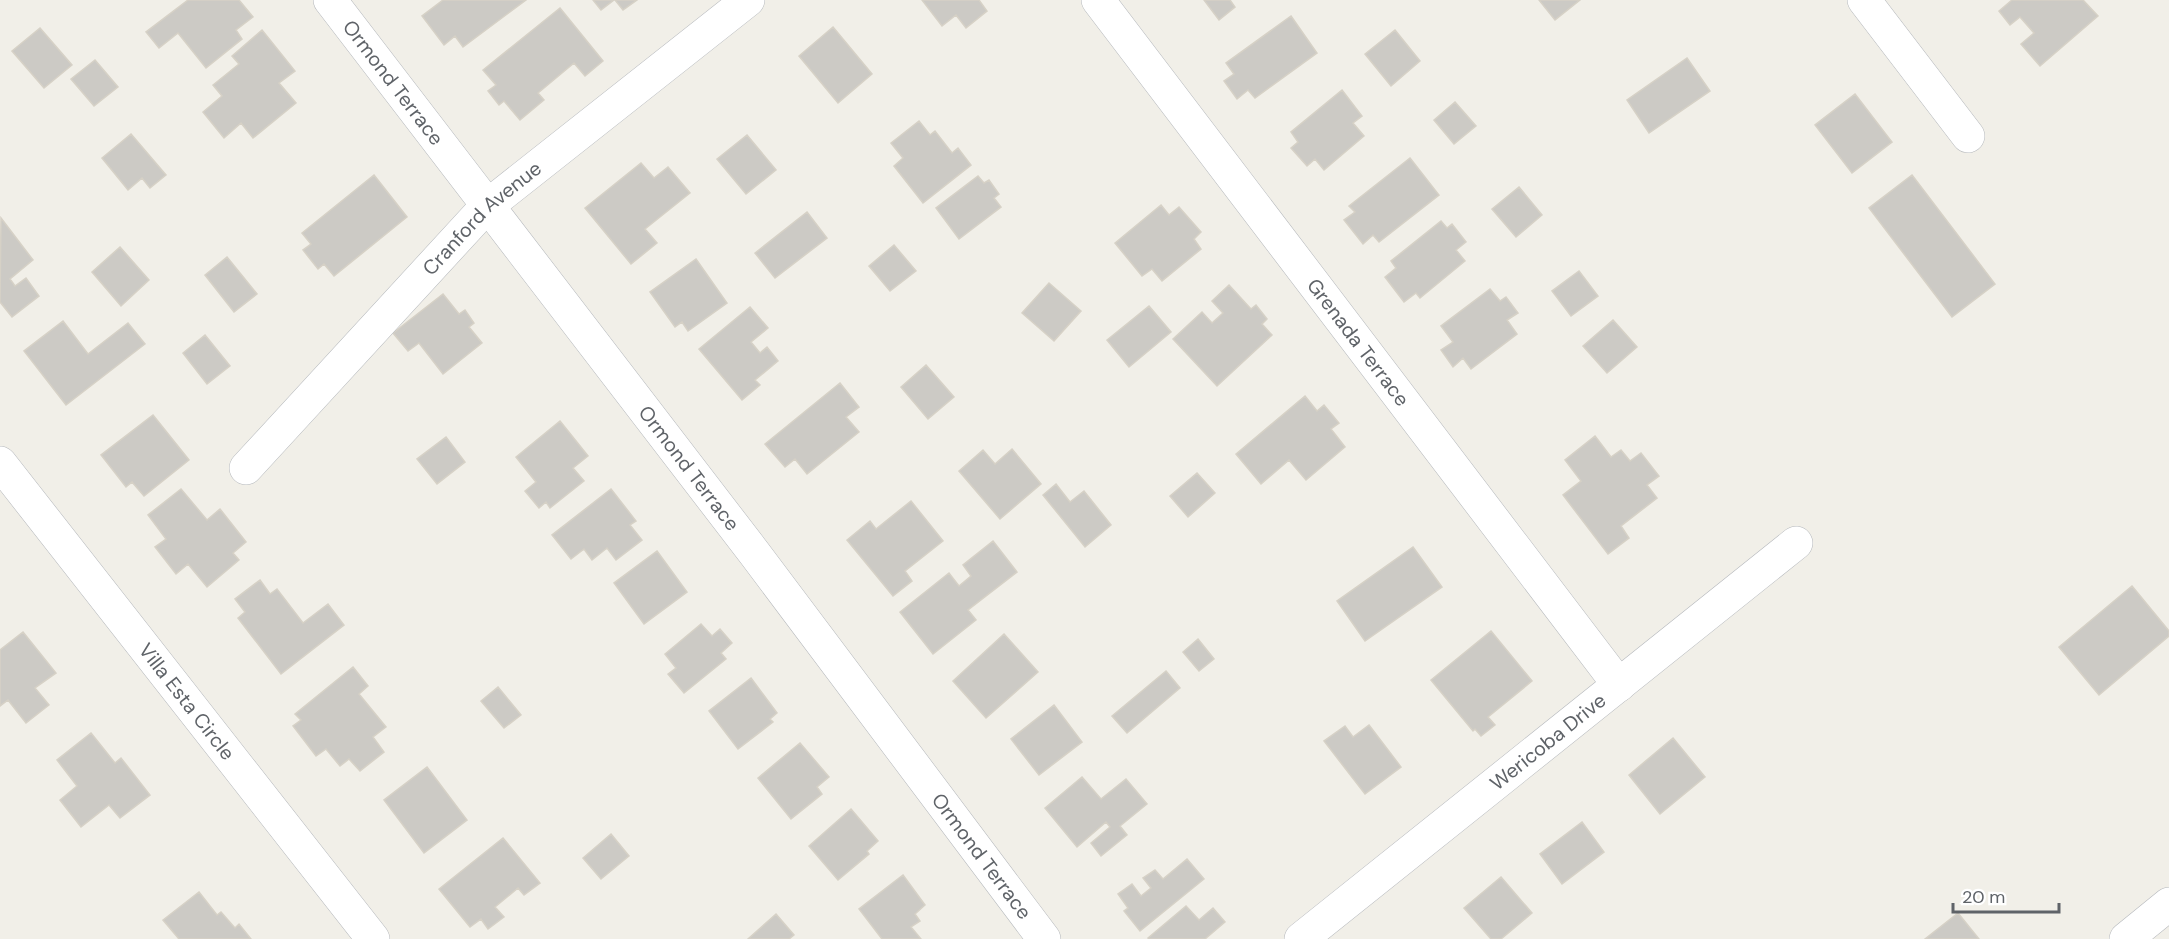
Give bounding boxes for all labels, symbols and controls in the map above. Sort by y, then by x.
street label: Ormond Terrace [337,15,450,150]
street label: Cranford Avenue [417,155,547,281]
street label: Grenada Terrace [1301,273,1415,411]
street label: Ormond Terrace [633,400,745,536]
street label: Villa Esta Circle [133,638,241,765]
street label: Wericoba Drive [1484,687,1611,796]
street label: Ormond Terrace [926,788,1038,924]
scale bar [1953,876,2060,914]
text: 20 m [1962,885,2005,909]

